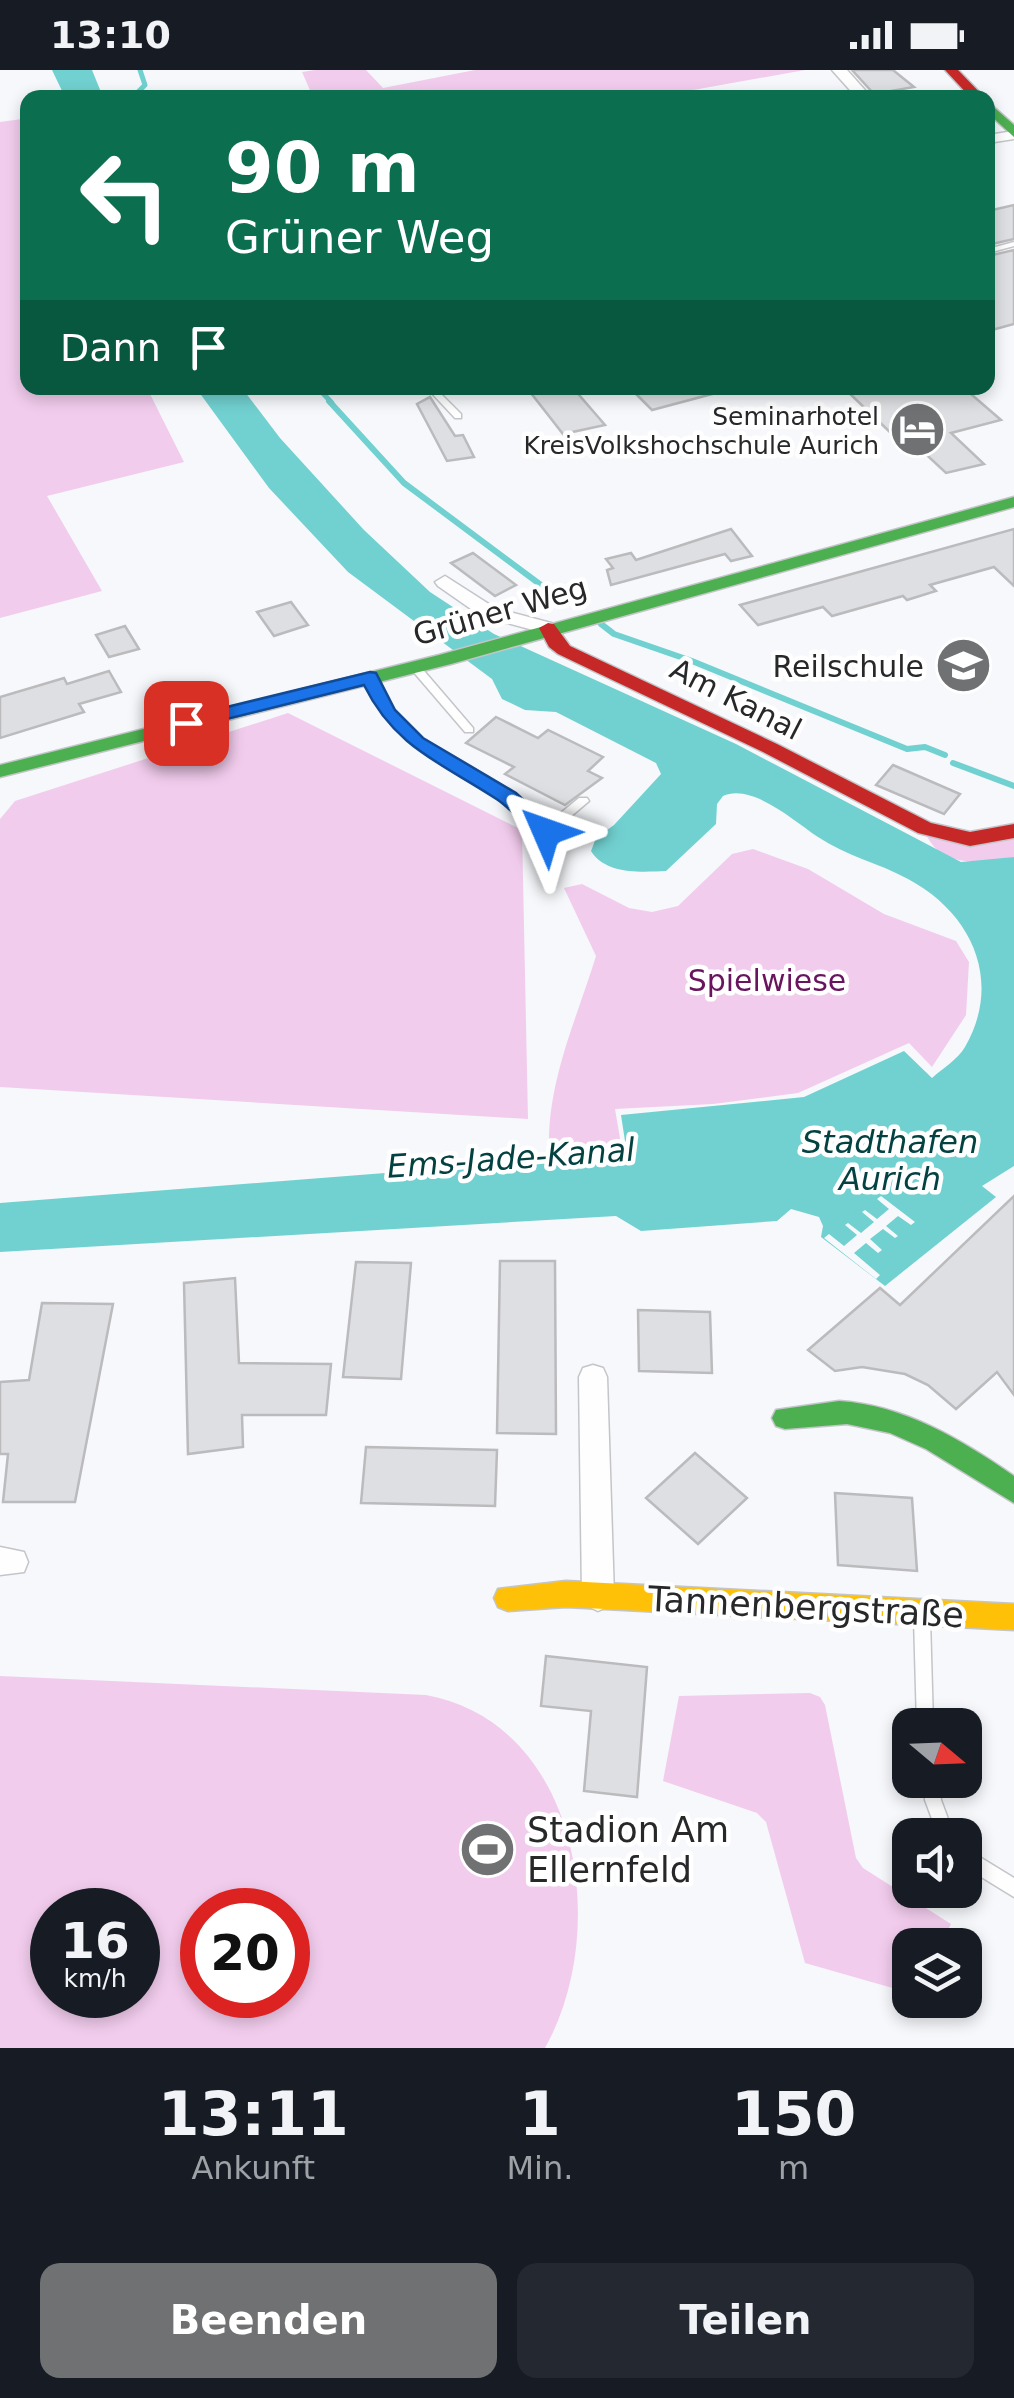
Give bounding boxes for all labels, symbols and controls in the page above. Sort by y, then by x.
text: 13:10 [50,13,171,57]
text: 90 m [225,127,420,209]
icon: left [60,130,190,260]
text: Grüner Weg [225,211,494,264]
icon: arrive [181,320,236,375]
text: Dann [60,326,161,370]
hotel icon: Seminarhotel KreisVolkshochschule Aurich [888,400,948,460]
place label: Seminarhotel KreisVolkshochschule Aurich [523,402,879,460]
street label: Grüner Weg [409,569,591,653]
school or university icon: Reilschule [933,636,993,696]
place label: Reilschule [772,649,924,684]
street label: Am Kanal [665,651,807,747]
pin [144,681,229,766]
icon: arrive [159,696,214,751]
position arrow [494,780,598,884]
park label: Spielwiese [688,963,846,998]
water label: Stadthafen Aurich [802,1123,978,1198]
water label: Ems-Jade-Kanal [386,1130,636,1186]
street label: Tannenbergstraße [646,1579,965,1635]
north arrow [892,1708,982,1798]
map controls [892,1708,982,2018]
place label: Stadion Am Ellernfeld [527,1810,729,1890]
button: sound [892,1818,982,1908]
sports icon: Stadion Am Ellernfeld [458,1820,518,1880]
speed limit sign: 20 [180,1888,310,2018]
text: 16 [60,1912,130,1970]
button: layers [892,1928,982,2018]
text: km/h [63,1964,127,1993]
text: 13:11 [158,2079,349,2149]
text: 1 [519,2079,561,2149]
text: 150 [731,2079,856,2149]
text: Ankunft [191,2149,315,2187]
text: Min. [506,2149,573,2187]
text: m [778,2149,809,2187]
button: Beenden [40,2263,497,2378]
button: Teilen [517,2263,974,2378]

